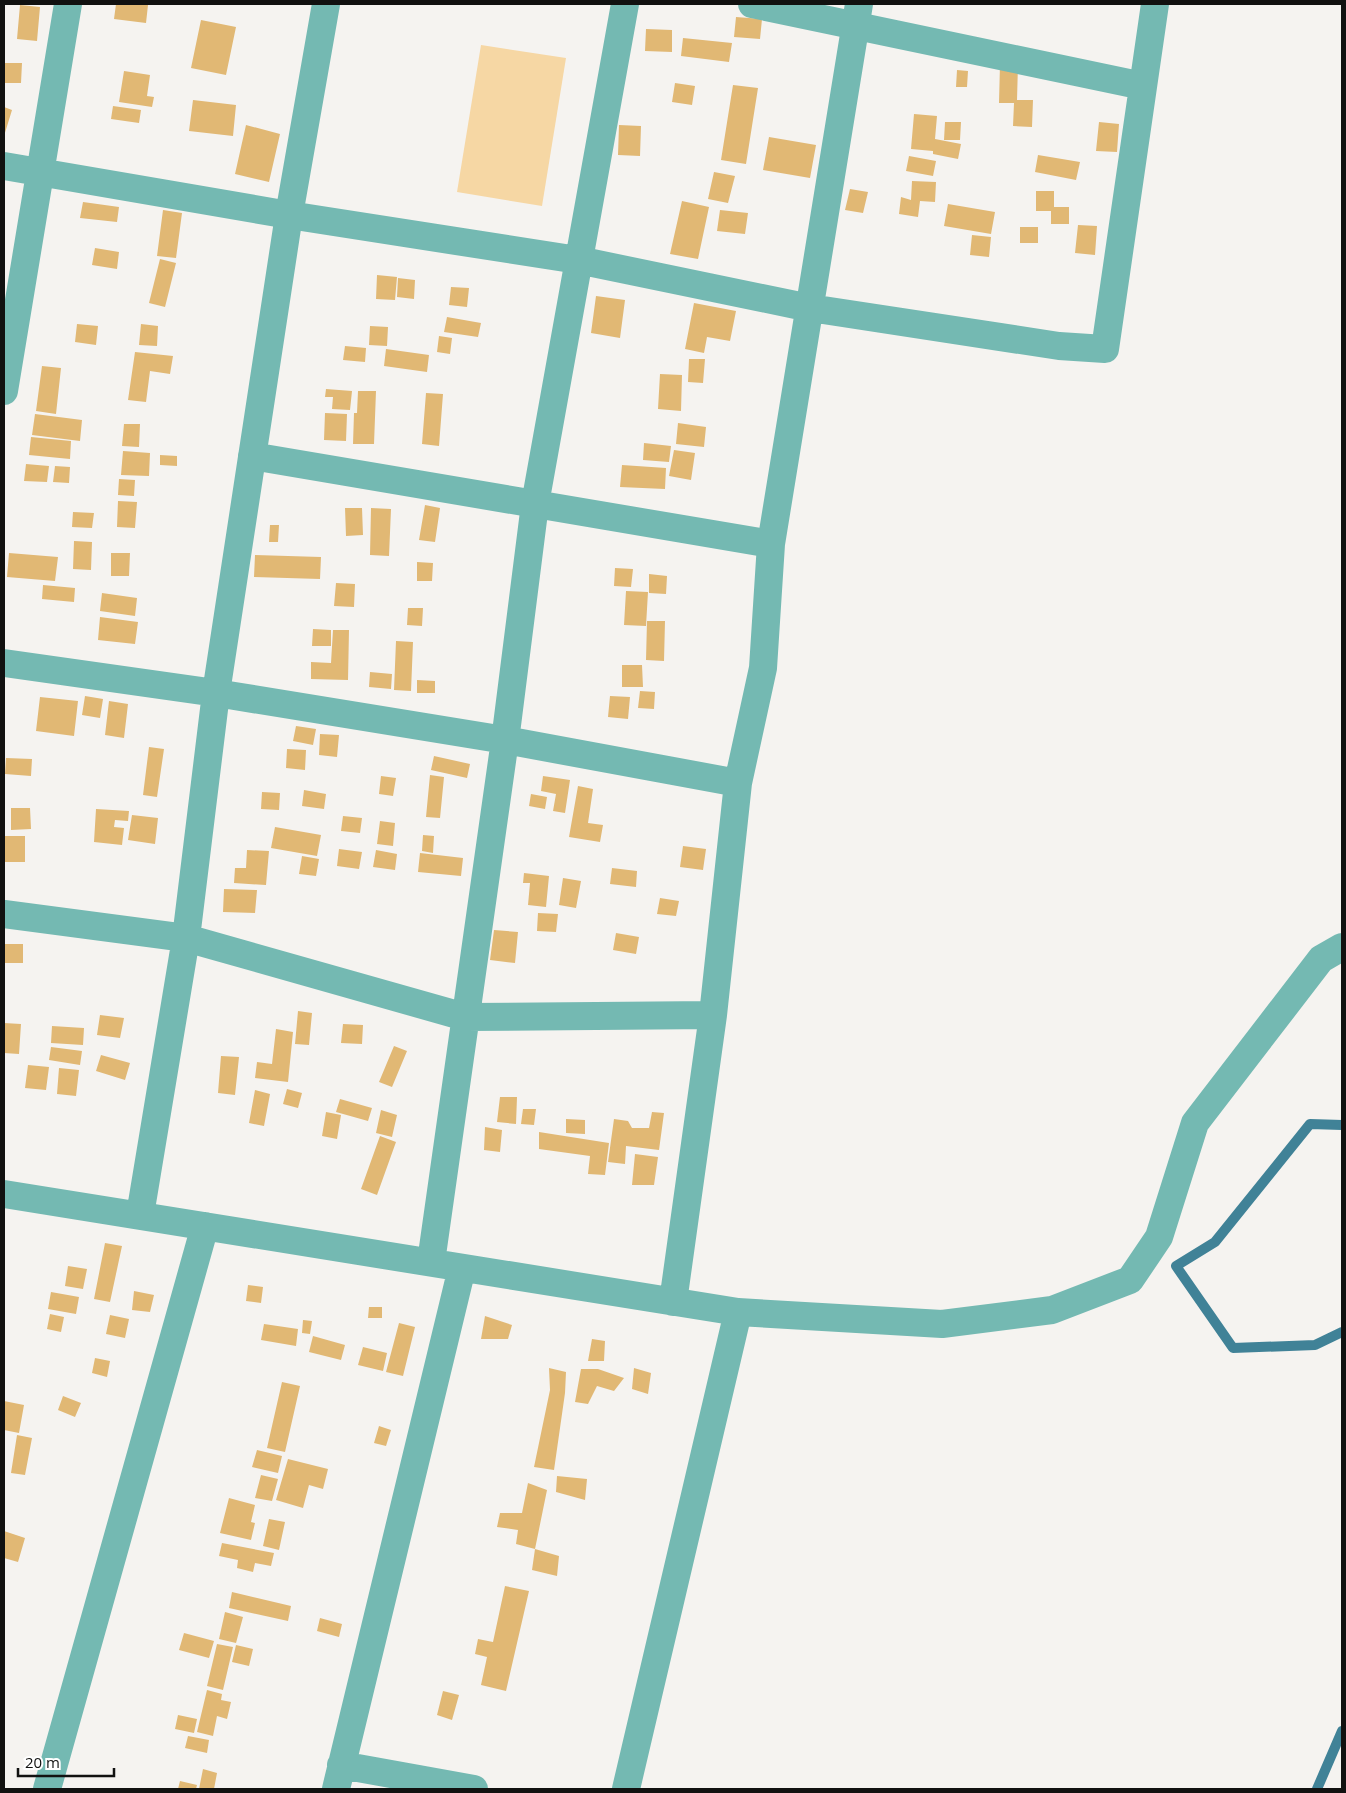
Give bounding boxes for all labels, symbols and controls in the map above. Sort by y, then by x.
scale bar [18,1746,114,1778]
text: 20 m [25,1752,60,1772]

